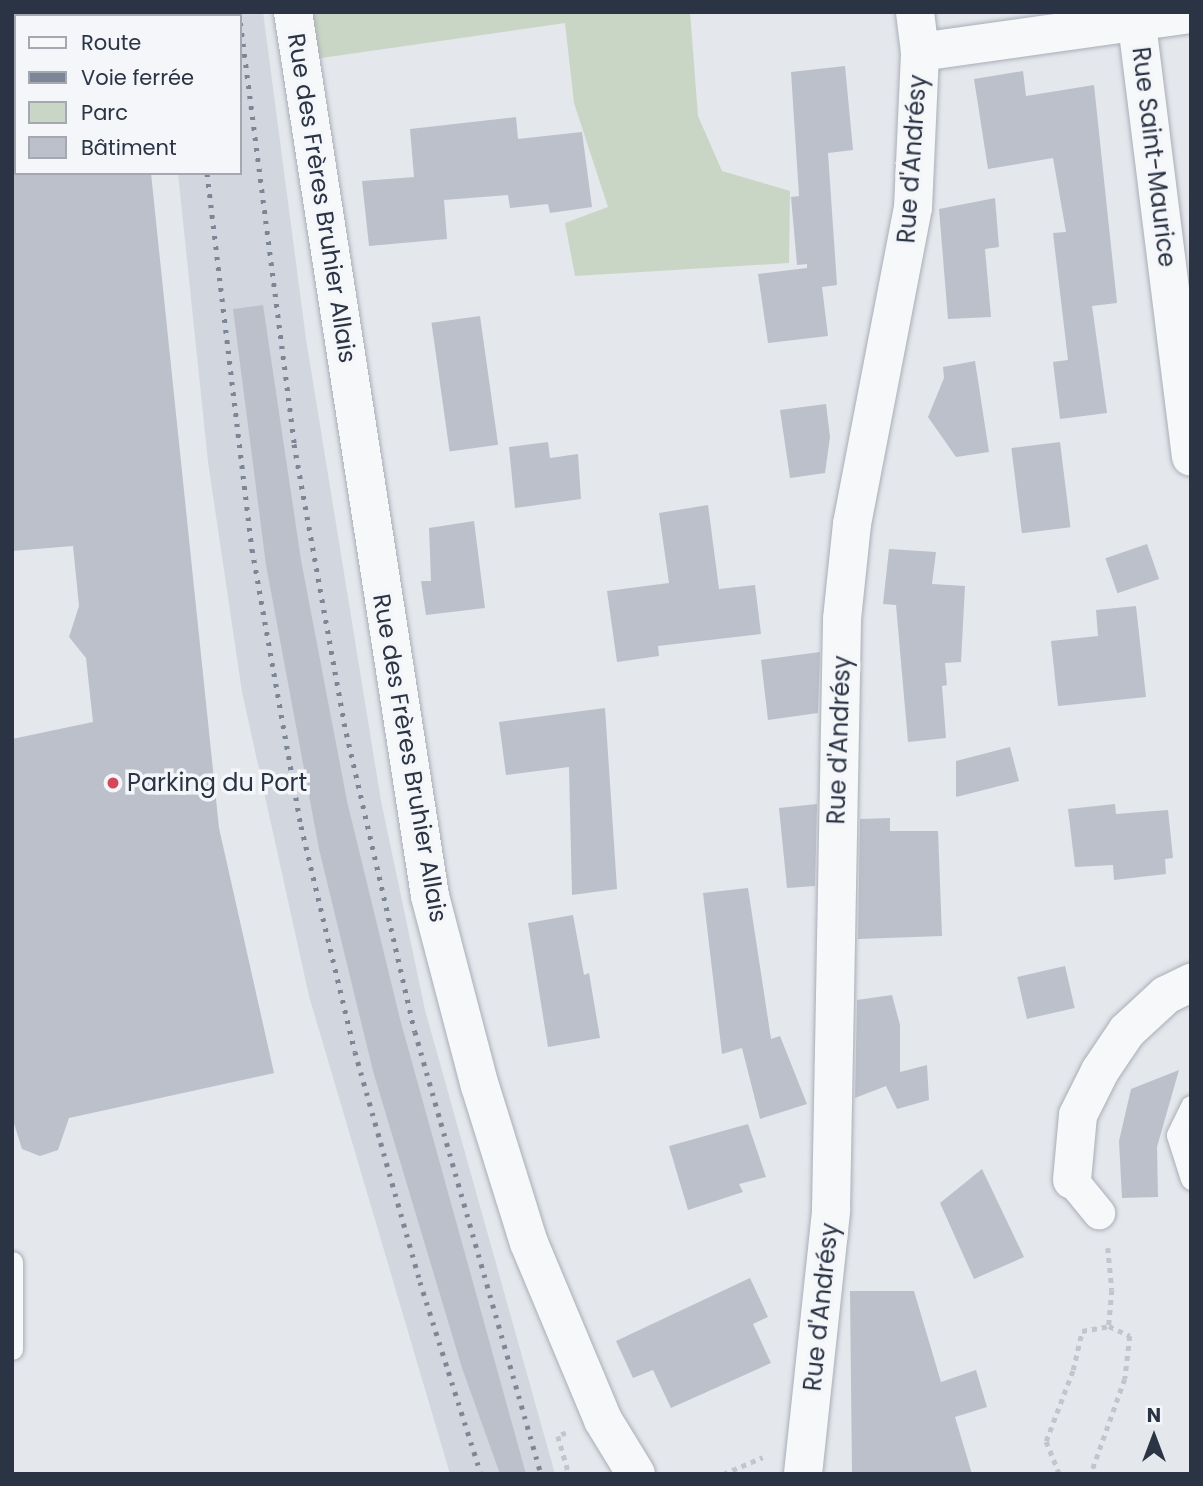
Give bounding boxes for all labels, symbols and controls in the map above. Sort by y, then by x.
legend [14,14,242,175]
text: Route [81,28,141,57]
street label: Rue des Frères Bruhier Allais [282,31,362,365]
street label: Rue Saint-Maurice [1126,45,1182,269]
text: Voie ferrée [81,63,194,92]
street label: Rue d'Andrésy [892,74,932,244]
text: Parc [81,98,128,127]
text: Bâtiment [81,133,177,162]
street label: Rue des Frères Bruhier Allais [367,591,453,925]
street label: Rue d'Andrésy [822,655,856,825]
place label: Parking du Port [127,769,307,797]
marker: Parking du Port [105,775,121,791]
street label: Rue d'Andrésy [798,1222,844,1392]
north arrow [1119,1402,1189,1472]
text: N [1147,1402,1161,1429]

